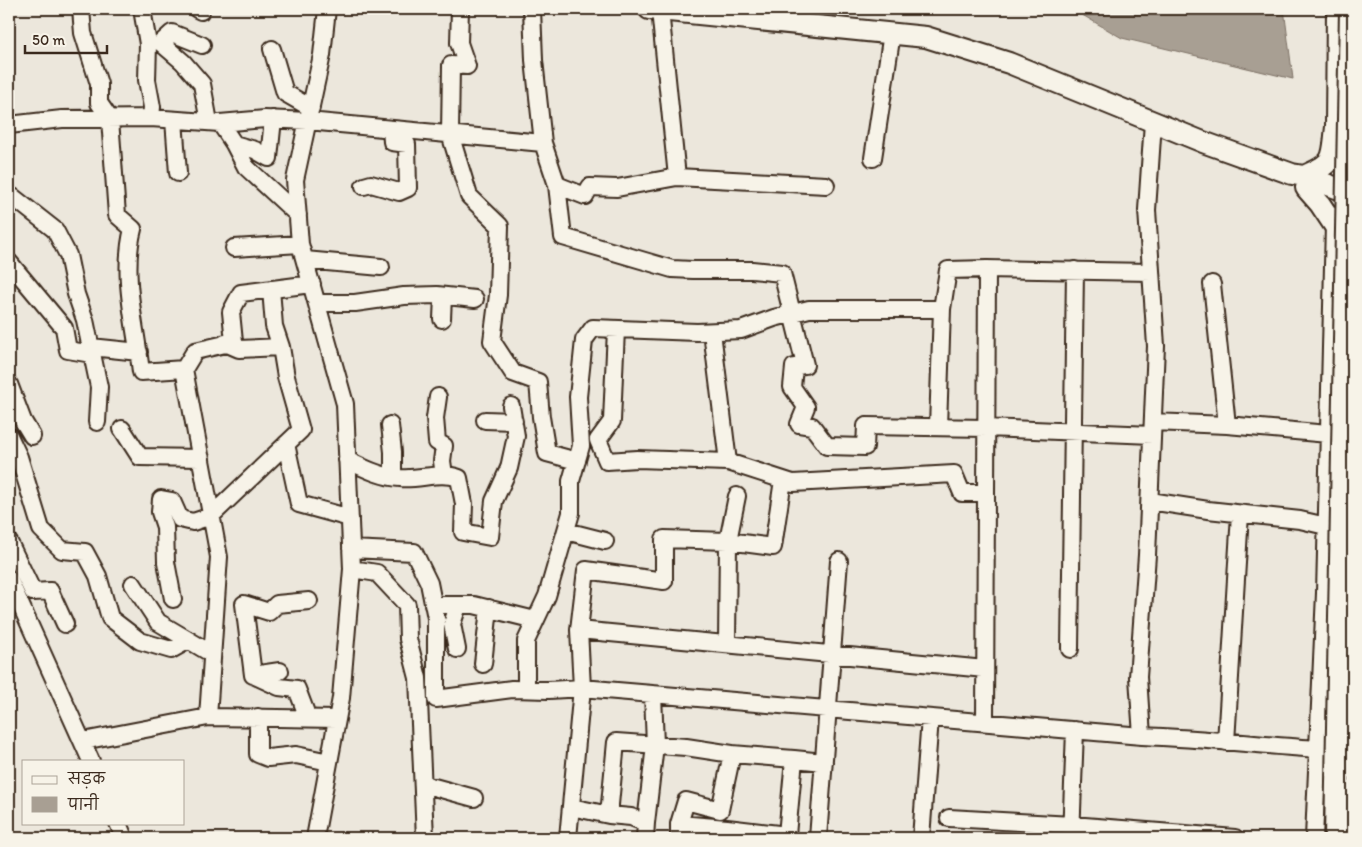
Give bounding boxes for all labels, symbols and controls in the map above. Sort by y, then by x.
scale bar [25,22,108,54]
text: 50 m [32,31,65,49]
legend [22,760,185,824]
text: सड़क [67,770,106,789]
text: पानी [67,793,100,814]

